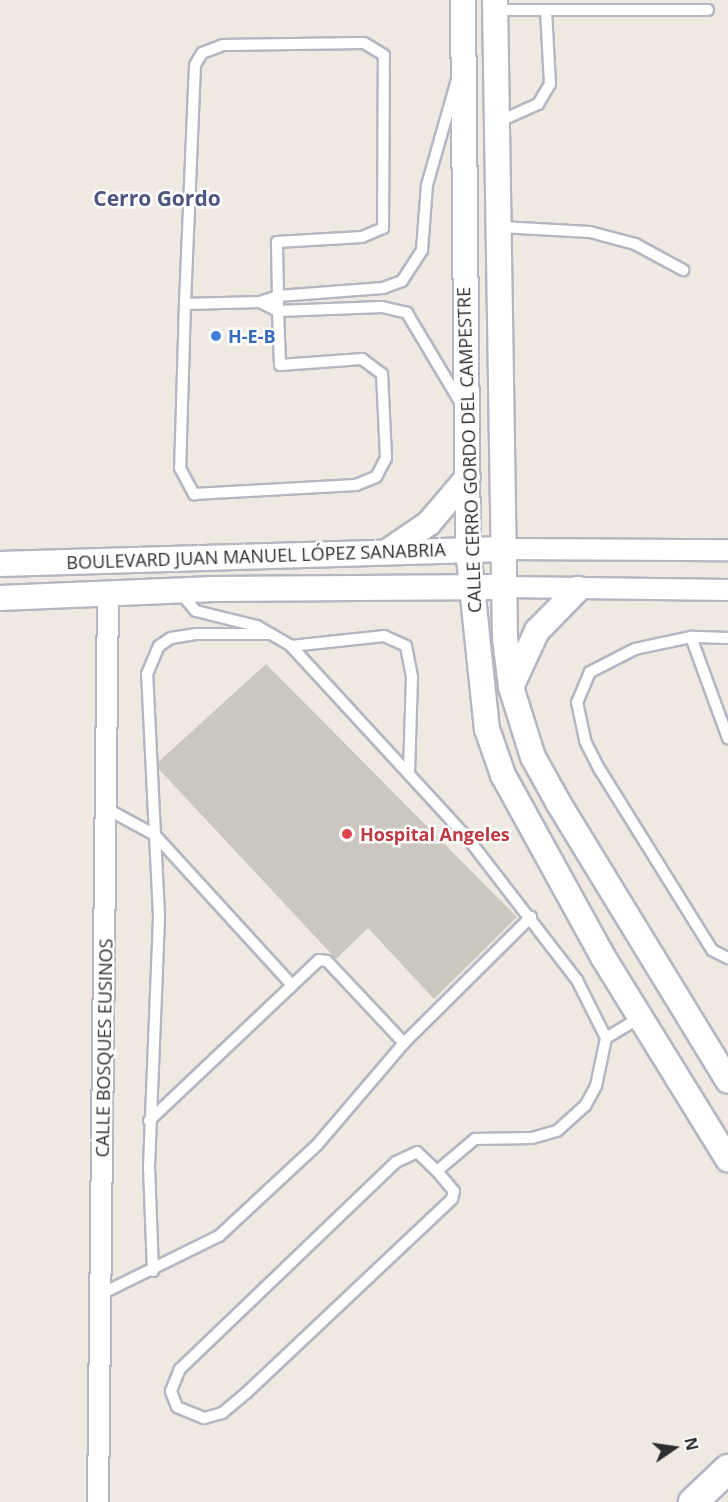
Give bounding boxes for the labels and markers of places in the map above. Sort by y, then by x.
place label: H-E-B [228,325,276,347]
marker: H-E-B [209,329,223,343]
place label: Hospital Angeles [360,823,510,845]
marker: Hospital Angeles [338,825,356,843]

